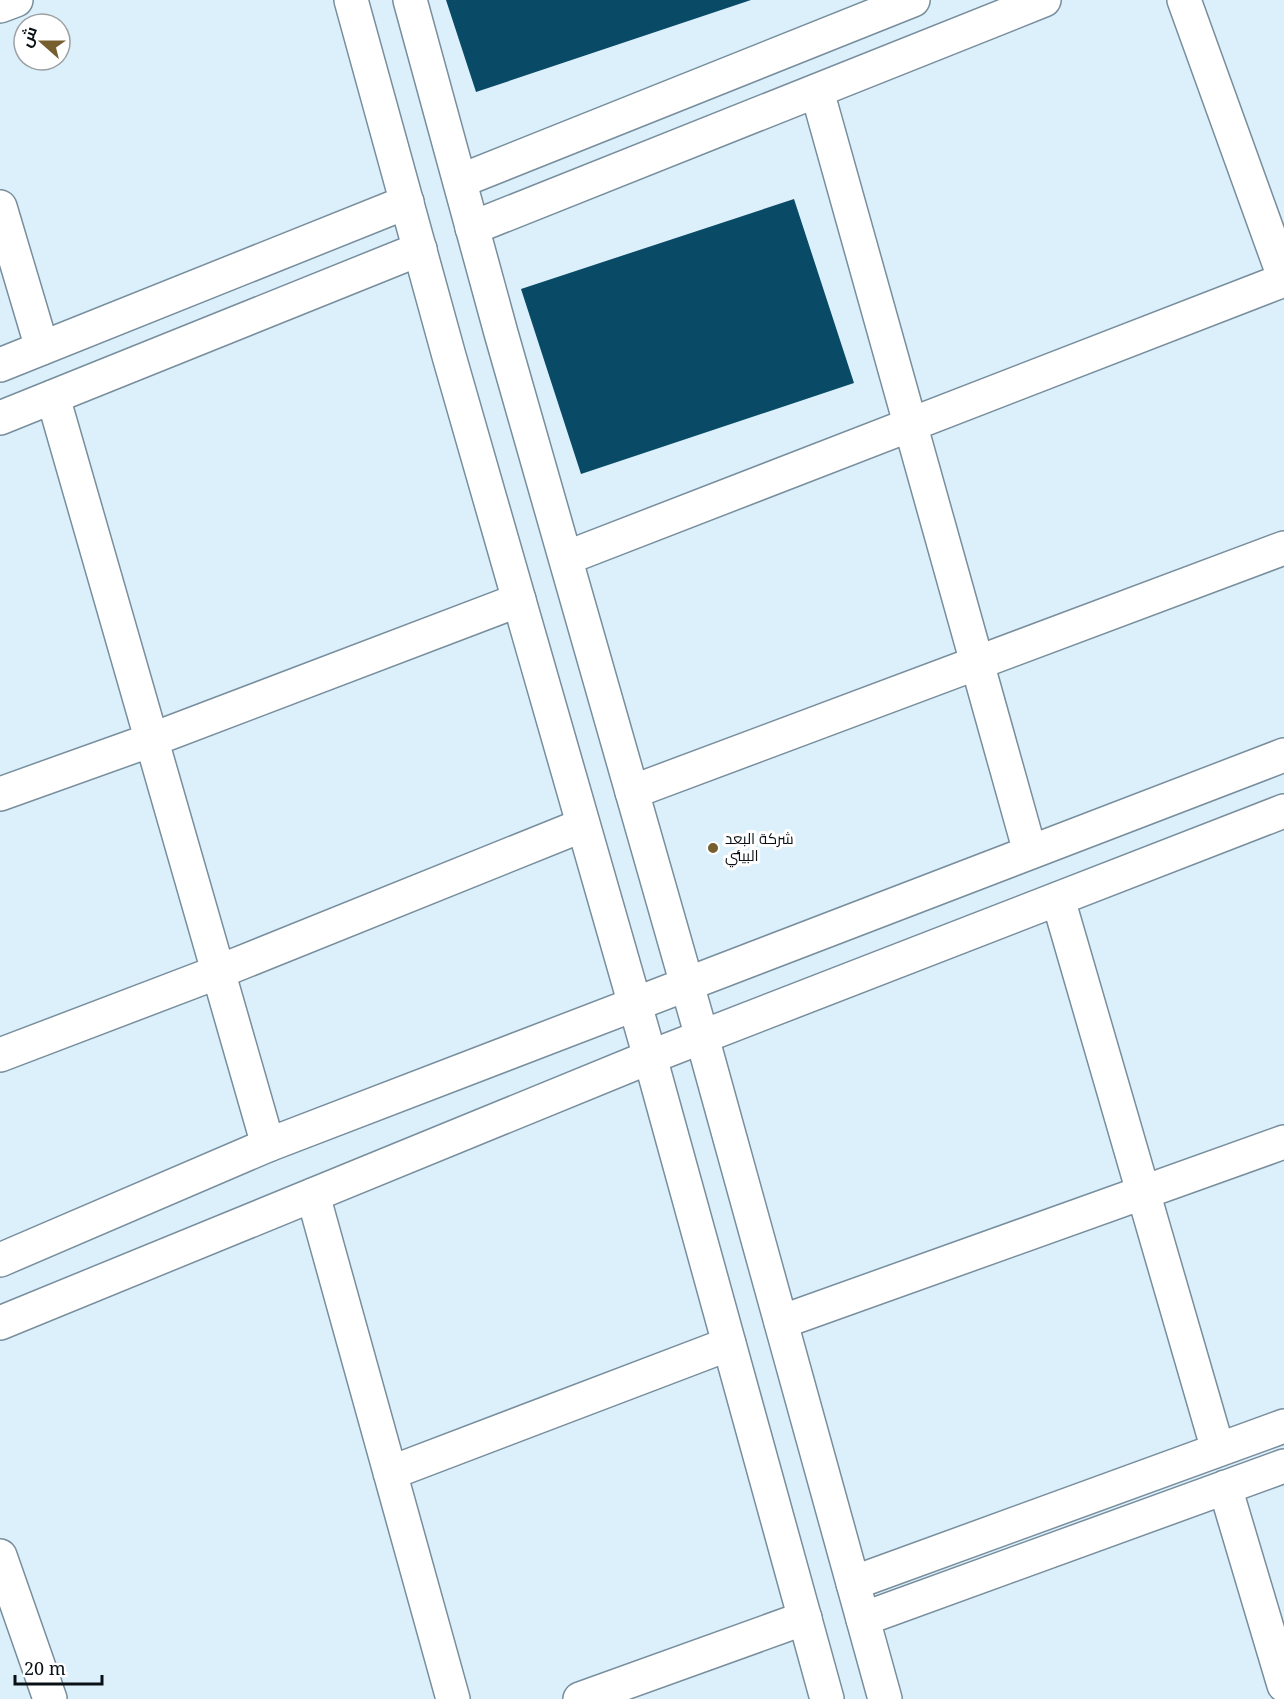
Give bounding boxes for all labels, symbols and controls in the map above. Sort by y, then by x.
north arrow [12,12,72,72]
text: ش [14,23,42,50]
place label: ِشركة البعد البيئي [725,828,794,868]
marker: ِشركة البعد البيئي [706,841,720,855]
scale bar [15,1648,102,1686]
text: 20 m [24,1656,66,1680]

